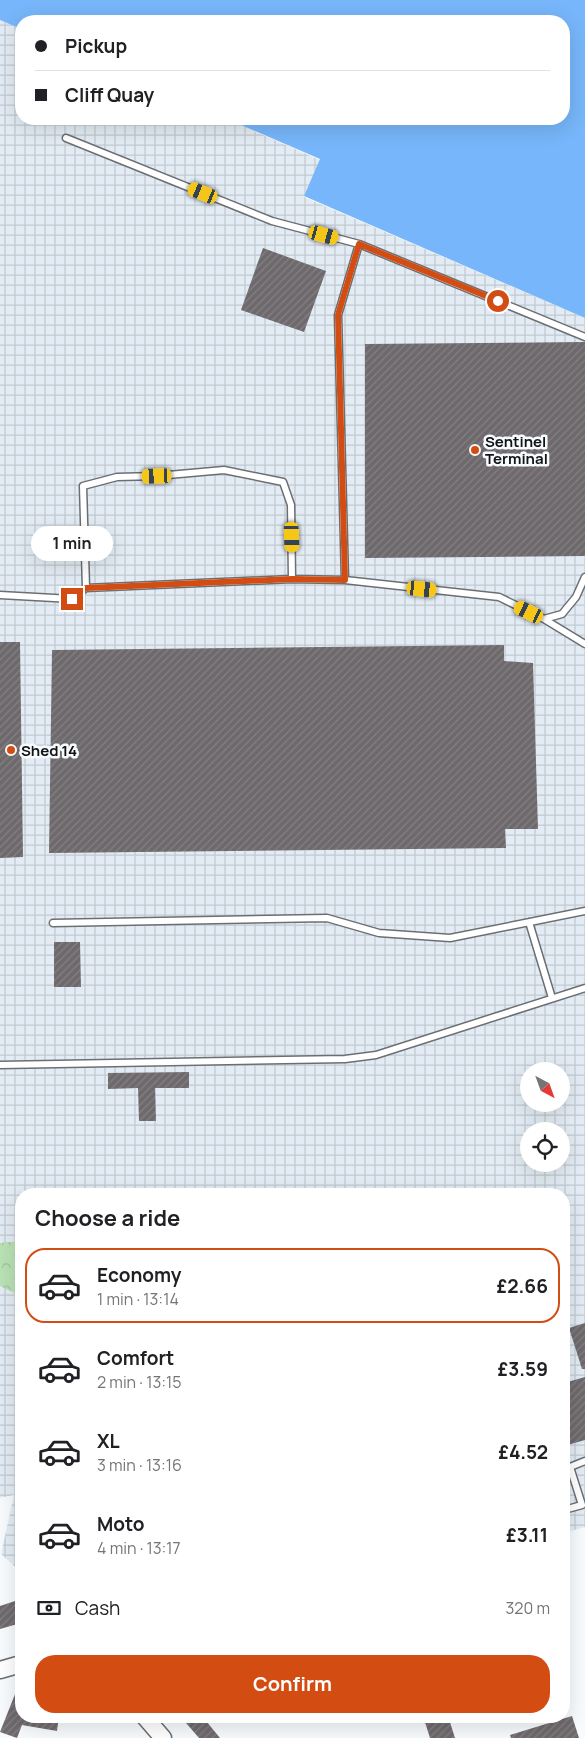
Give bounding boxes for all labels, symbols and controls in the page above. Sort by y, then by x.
text: Pickup [65,33,127,59]
text: Cliff Quay [65,82,154,108]
car [186,180,219,206]
car [307,224,340,246]
route start [487,290,509,312]
place label: Sentinel Terminal [485,431,548,469]
marker: Sentinel Terminal [469,444,481,456]
car [141,468,172,484]
car [283,522,300,552]
callout: 1 min [31,526,113,562]
text: 1 min [52,532,92,554]
car [406,580,437,598]
route end [61,588,83,610]
car [512,599,545,625]
place label: Shed 14 [21,740,77,761]
marker: Shed 14 [5,744,17,756]
north arrow [520,1062,570,1112]
map controls [520,1062,570,1172]
button: locate [520,1122,570,1172]
text: Choose a ride [35,1203,180,1233]
text: Economy [97,1262,181,1288]
icon: car [37,1263,82,1308]
text: £2.66 [496,1273,548,1299]
text: 1 min · 13:14 [97,1288,179,1310]
text: Comfort [97,1345,174,1371]
icon: car [37,1346,82,1391]
text: £3.59 [497,1356,548,1382]
text: 2 min · 13:15 [97,1371,182,1393]
text: XL [97,1428,120,1454]
icon: car [37,1429,82,1474]
text: £4.52 [498,1439,548,1465]
text: 3 min · 13:16 [97,1454,182,1476]
text: Moto [97,1511,144,1537]
icon: car [37,1512,82,1557]
text: £3.11 [506,1522,548,1548]
text: 4 min · 13:17 [97,1537,181,1559]
icon: cash [35,1594,63,1622]
text: Cash [75,1595,120,1621]
text: 320 m [506,1597,550,1619]
button: Confirm [35,1655,550,1713]

